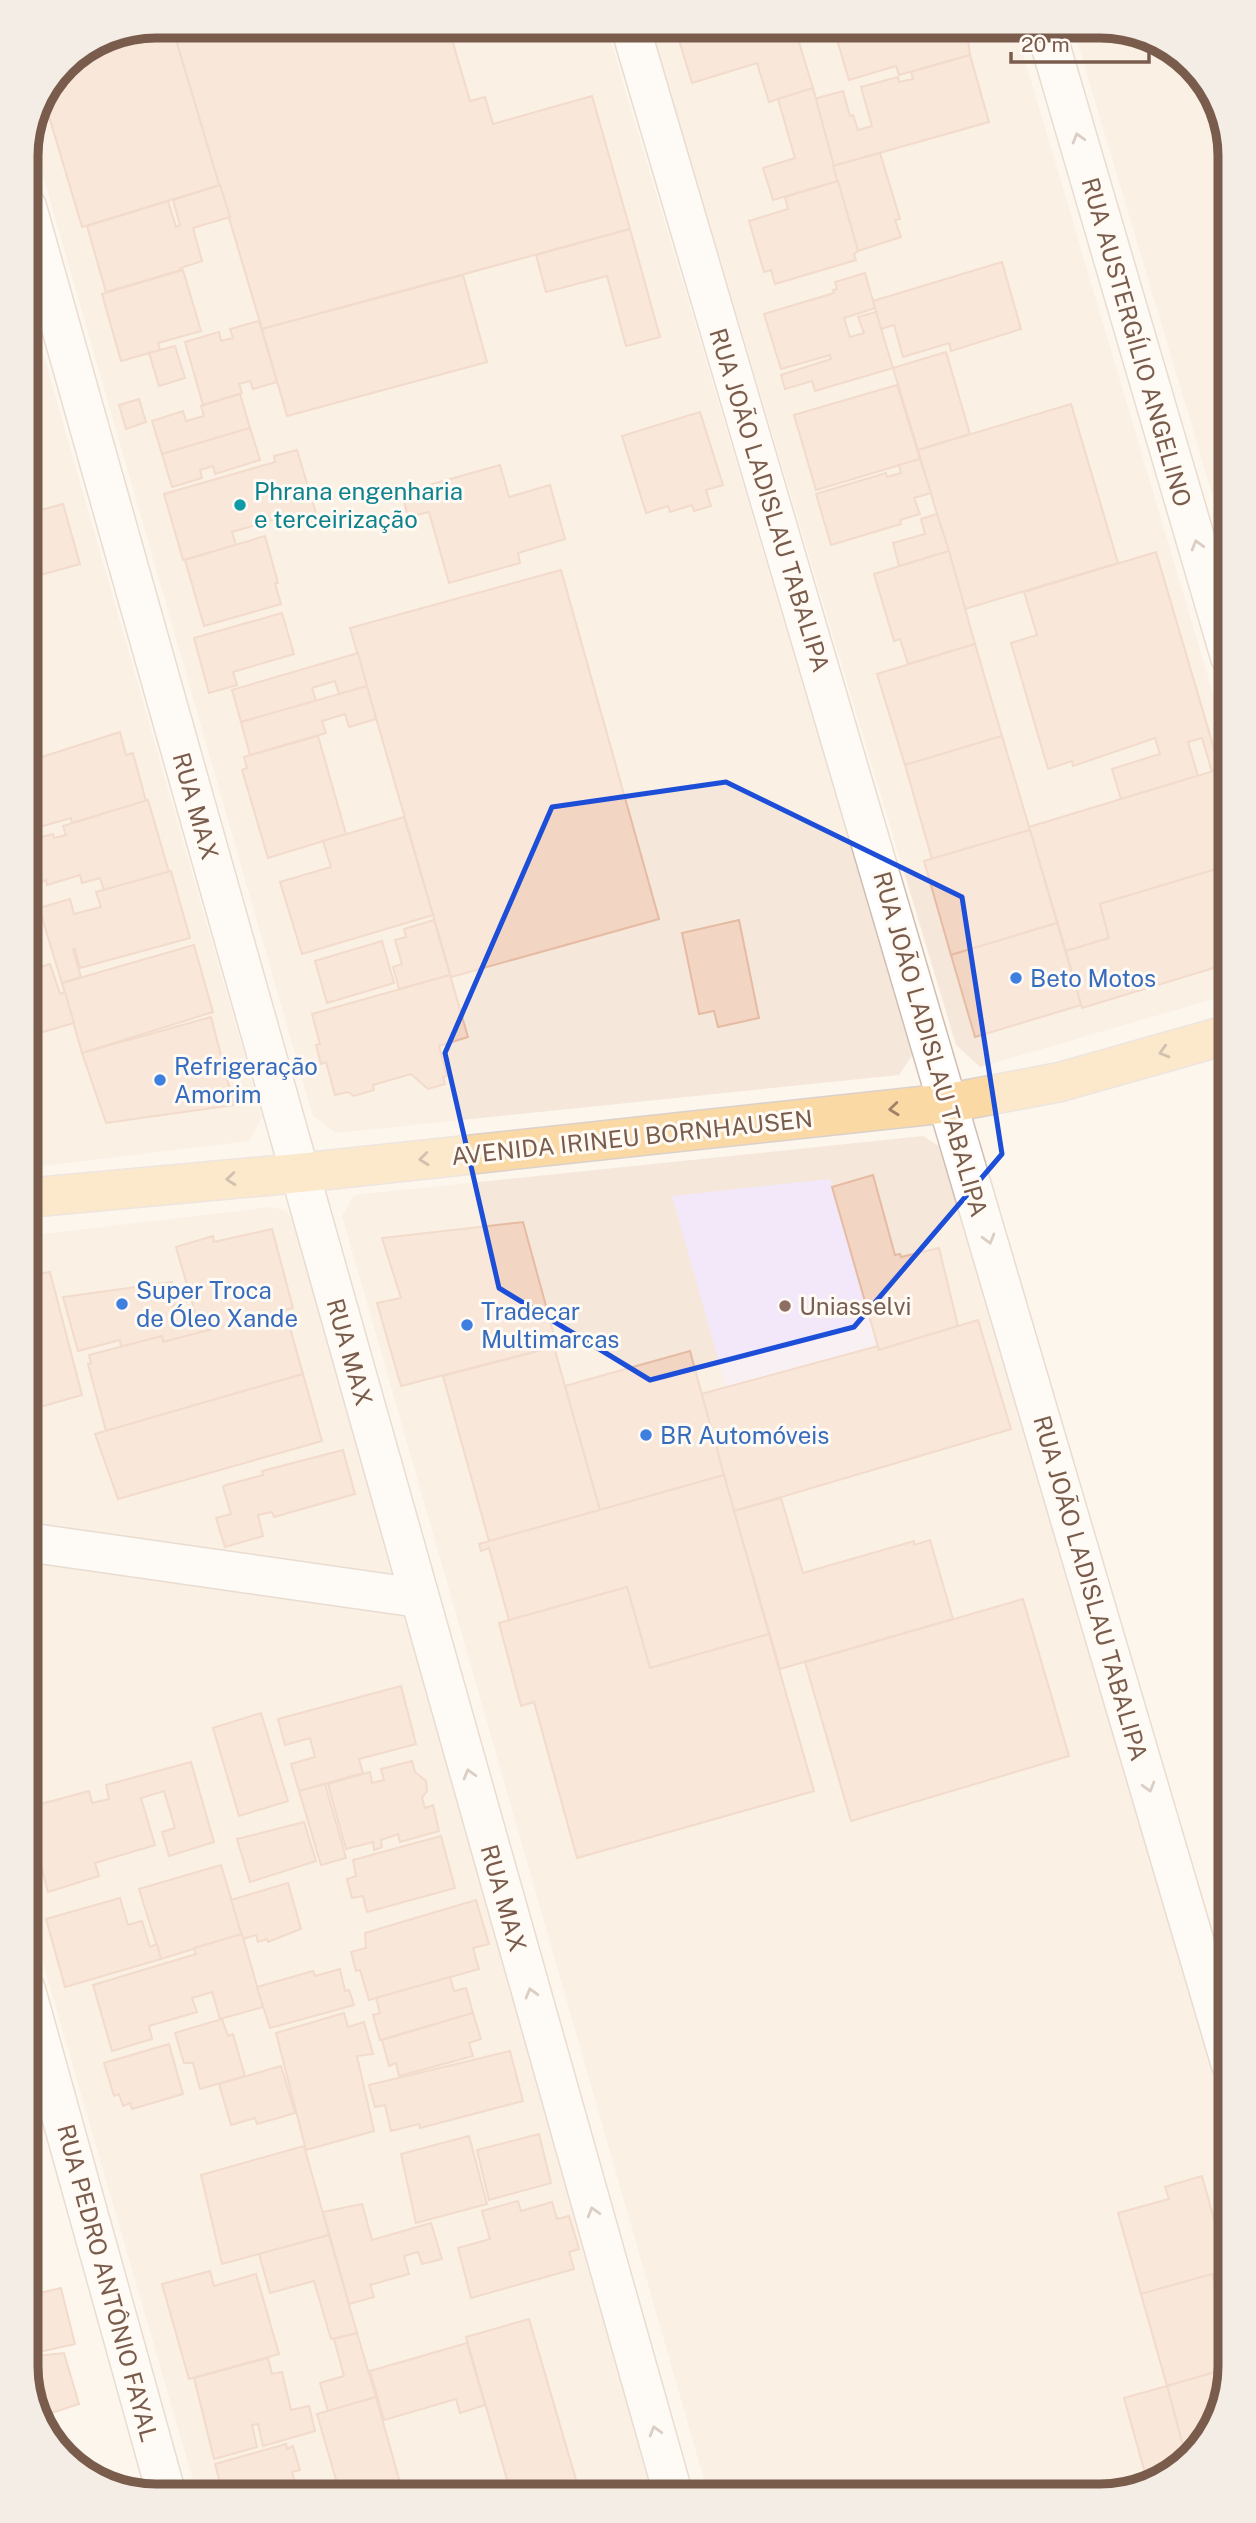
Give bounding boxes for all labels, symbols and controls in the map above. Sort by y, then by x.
scale bar [1011,21,1149,65]
text: 20 m [1021,32,1070,57]
one-way arrow [1071,133,1086,145]
street label: RUA AUSTERGÍLIO ANGELINO [1077,174,1197,510]
street label: RUA JOÃO LADISLAU TABALIPA [704,325,836,675]
place label: Phrana engenharia e terceirização [254,477,463,533]
marker: Phrana engenharia e terceirização [232,497,248,513]
one-way arrow [1190,539,1205,551]
street label: RUA MAX [167,749,225,863]
street label: RUA JOÃO LADISLAU TABALIPA [868,868,994,1220]
place label: Beto Motos [1030,964,1156,992]
marker: Beto Motos [1008,970,1024,986]
one-way arrow [1158,1044,1170,1059]
place label: Refrigeração Amorim [174,1052,318,1108]
marker: Refrigeração Amorim [152,1072,168,1088]
one-way arrow [888,1101,899,1116]
street label: AVENIDA IRINEU BORNHAUSEN [450,1104,814,1170]
one-way arrow [418,1151,429,1166]
one-way arrow [225,1171,236,1186]
one-way arrow [980,1233,995,1245]
place label: Super Troca de Óleo Xande [136,1276,298,1332]
place label: Uniasselvi [799,1292,911,1320]
street label: RUA MAX [321,1295,379,1409]
marker: Super Troca de Óleo Xande [114,1296,130,1312]
place label: Tradecar Multimarcas [481,1297,620,1353]
marker: Uniasselvi [777,1298,793,1314]
marker: Tradecar Multimarcas [459,1317,475,1333]
street label: RUA JOÃO LADISLAU TABALIPA [1028,1412,1154,1764]
place label: BR Automóveis [660,1421,829,1449]
marker: BR Automóveis [638,1427,654,1443]
one-way arrow [463,1769,477,1781]
one-way arrow [1141,1780,1155,1792]
street label: RUA MAX [475,1841,533,1955]
one-way arrow [525,1987,540,1999]
street label: RUA PEDRO ANTÔNIO FAYAL [52,2121,164,2445]
one-way arrow [587,2206,602,2218]
one-way arrow [649,2425,664,2437]

